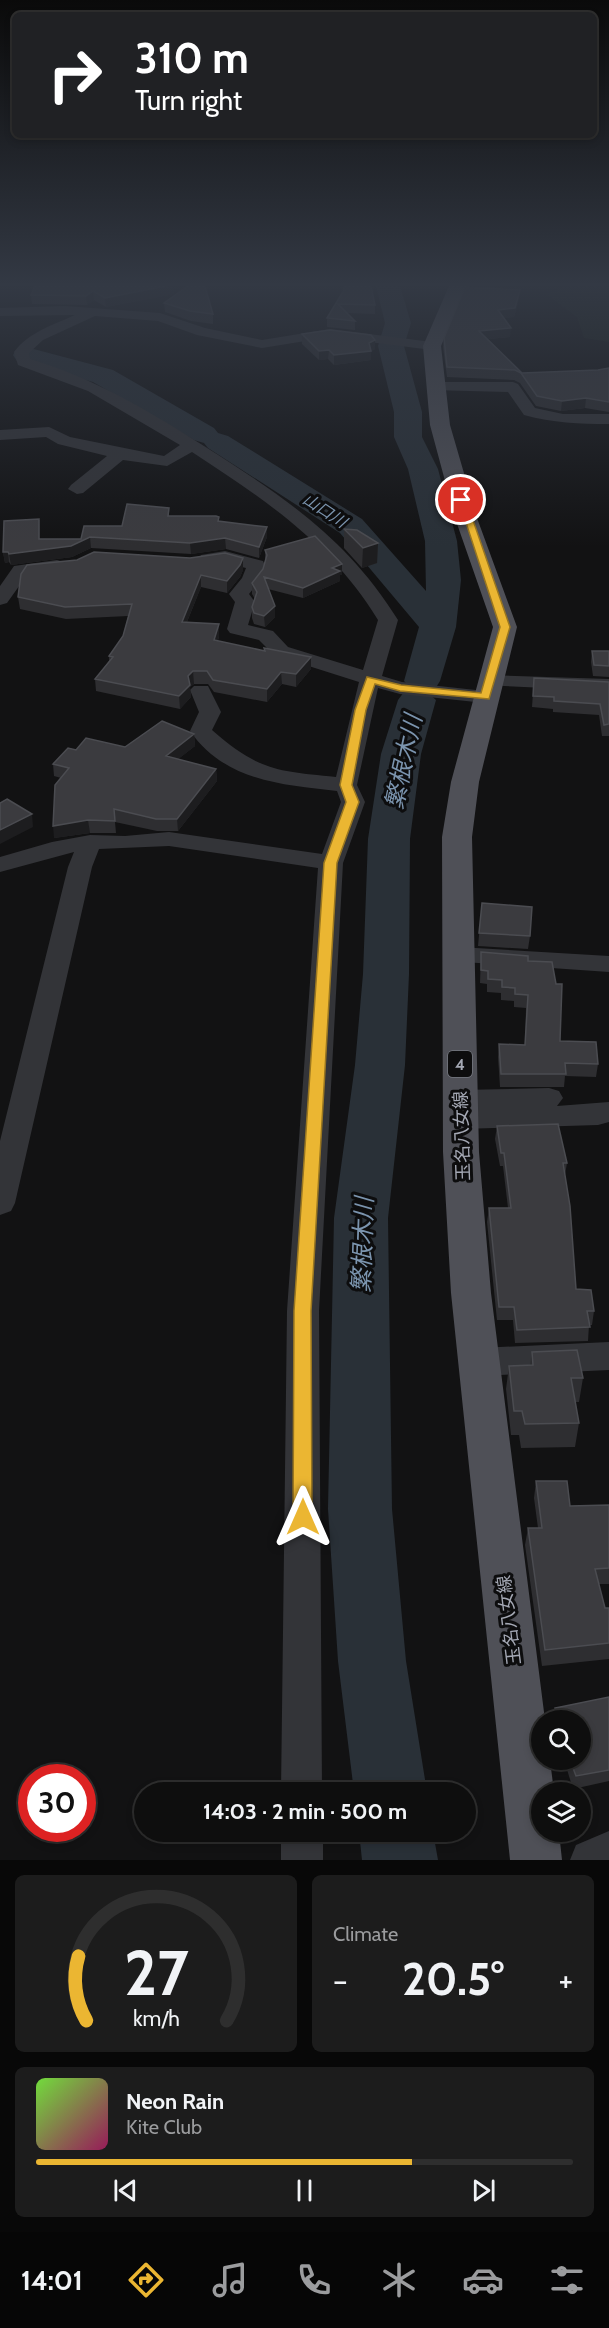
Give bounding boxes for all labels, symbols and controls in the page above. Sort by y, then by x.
text: 310 m [135,32,249,84]
icon: right [36,36,114,114]
text: Turn right [135,84,242,117]
pin [435,474,486,525]
icon: arrive [444,483,477,516]
water label: 山口川 [299,489,352,533]
water label: 繁根木川 [379,709,428,812]
road number: 4 [448,1051,472,1077]
street label: 玉名八女線 [449,1091,475,1181]
water label: 繁根木川 [346,1194,379,1293]
position arrow [271,1485,335,1549]
street label: 玉名八女線 [493,1574,525,1666]
map controls [531,1710,591,1842]
button: search [531,1710,591,1770]
speed limit sign: 30 [18,1764,96,1842]
button: layers [531,1782,591,1842]
text: 14:03 · 2 min · 500 m [203,1798,407,1825]
text: Climate [333,1922,398,1946]
text: 27 [124,1935,189,2011]
text: 20.5° [402,1952,504,2006]
text: − [333,1960,348,2000]
text: + [558,1960,573,2000]
text: km/h [133,2005,179,2031]
text: Neon Rain [126,2088,224,2115]
text: Kite Club [126,2115,202,2139]
icon: previous [109,2174,142,2207]
icon: pause [288,2174,321,2207]
icon: next [467,2174,500,2207]
icon: directions [125,2259,167,2301]
icon: music [209,2259,251,2301]
icon: phone [293,2259,335,2301]
icon: climate [378,2259,420,2301]
icon: car [462,2259,504,2301]
icon: filters [546,2259,588,2301]
text: 14:01 [21,2264,83,2297]

